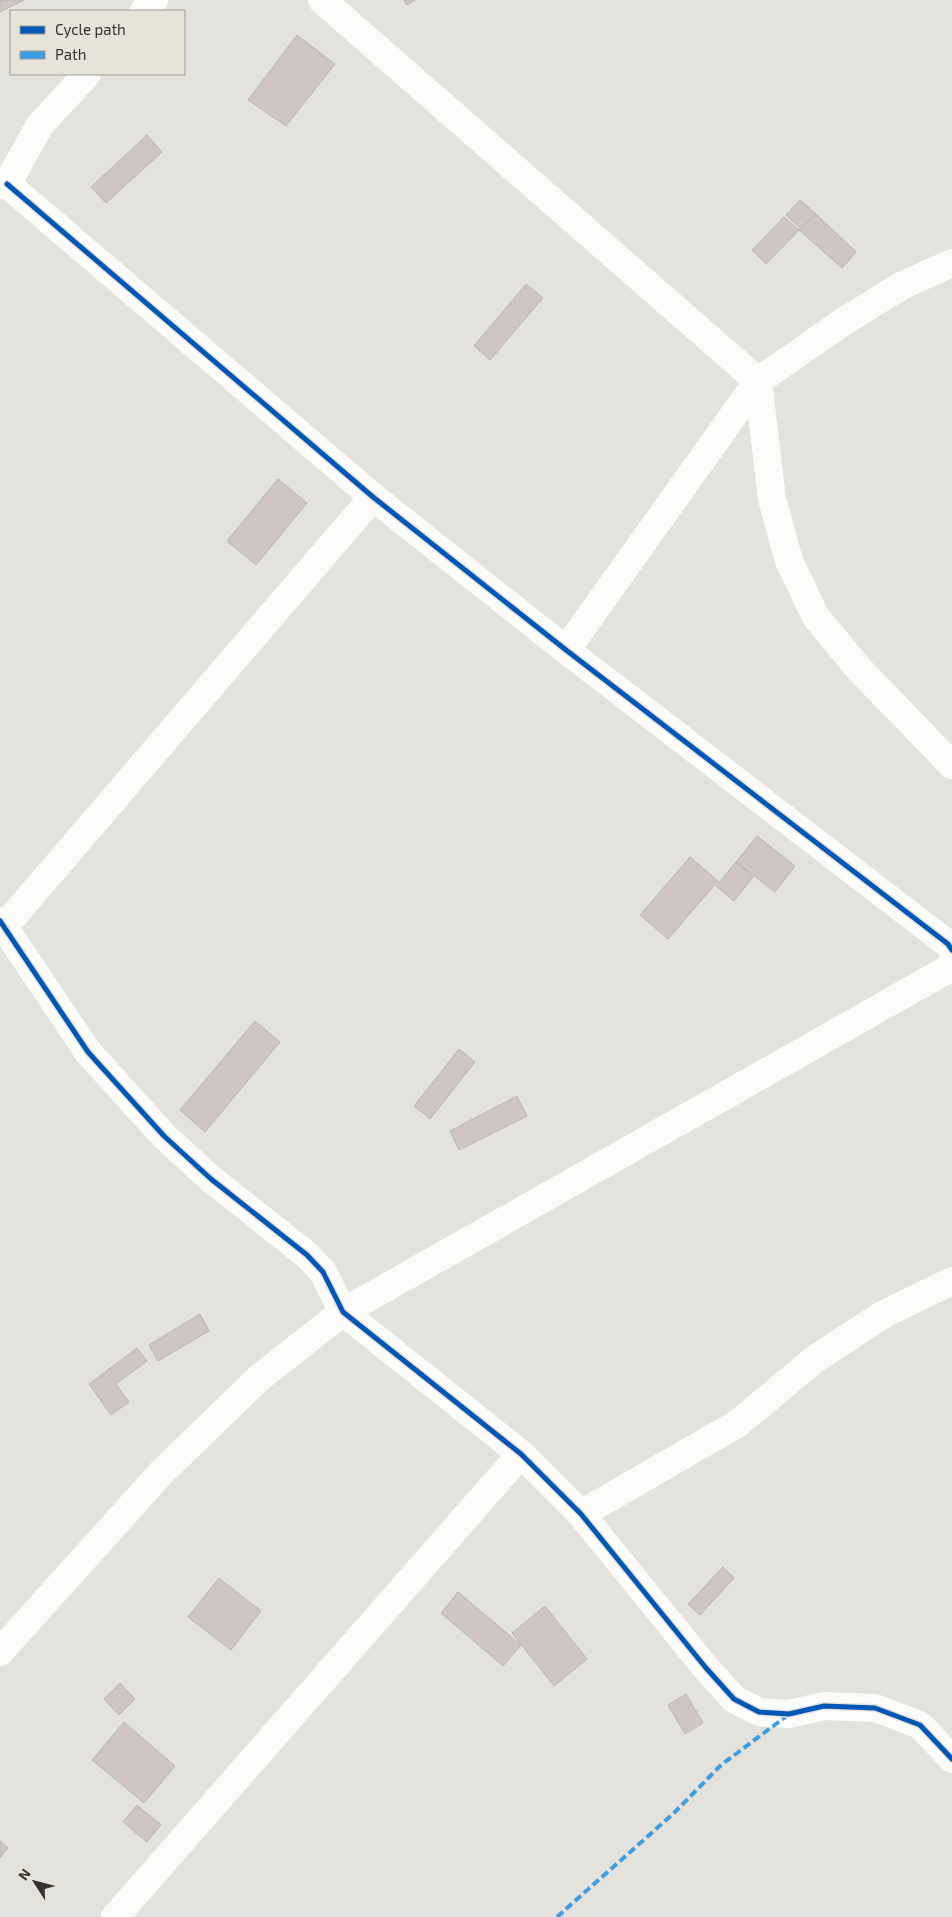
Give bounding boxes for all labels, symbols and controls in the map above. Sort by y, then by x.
legend [10,10,185,75]
text: Cycle path [55,20,126,38]
text: Path [55,45,86,63]
north arrow [10,1857,60,1907]
text: N [14,1865,34,1883]

